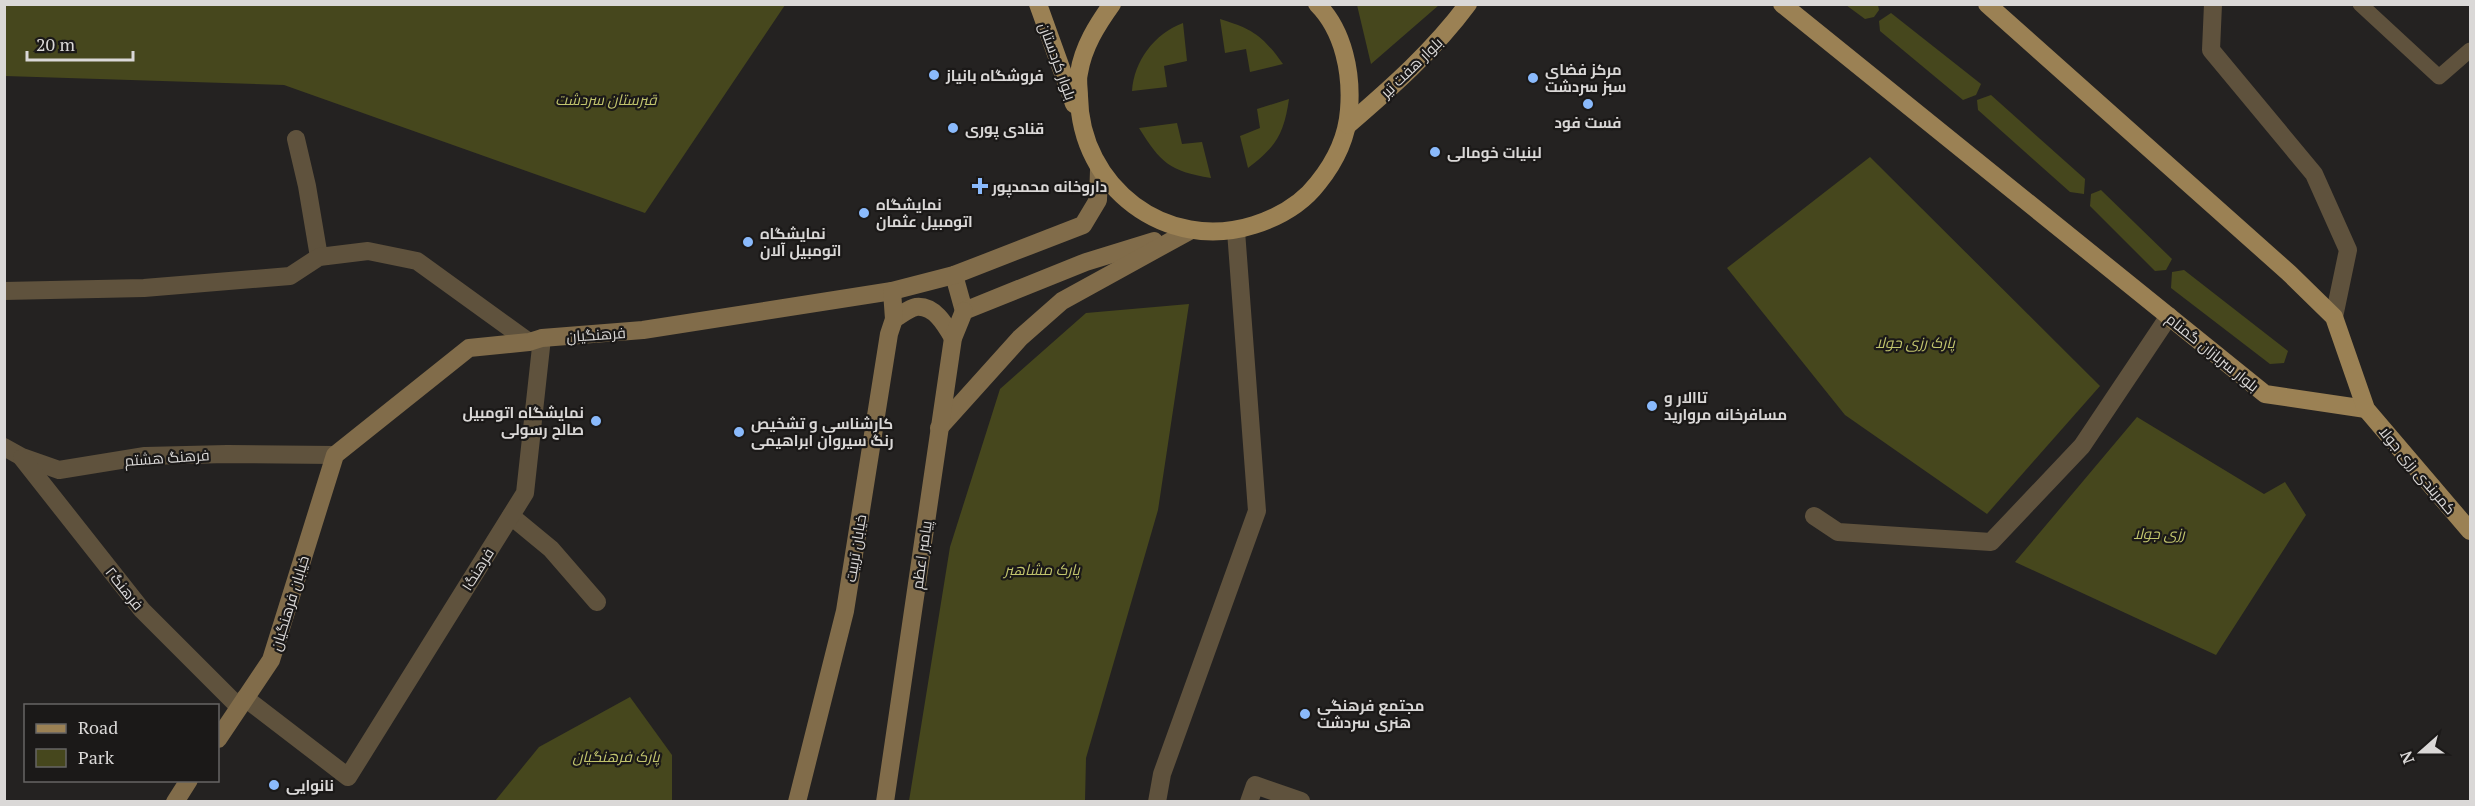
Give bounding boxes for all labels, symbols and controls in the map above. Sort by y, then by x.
street label: بلوار کردستان [1034,19,1081,103]
scale bar [27,24,134,62]
text: 20 m [36,32,76,56]
street label: بلوار هفت تیر [1375,32,1446,102]
place label: مرکز فضای سبز سردشت [1545,59,1626,96]
place label: فروشگاه بانیاز [945,65,1044,85]
marker: فروشگاه بانیاز [927,68,941,82]
marker: مرکز فضای سبز سردشت [1526,71,1540,85]
park label: قبرستان سردشت [555,89,658,109]
marker: فست فود [1581,97,1595,111]
place label: فست فود [1554,112,1622,132]
place label: قنادی پوری [965,118,1044,140]
marker: قنادی پوری [946,121,960,135]
place label: لبنیات خومالی [1447,142,1542,162]
marker: لبنیات خومالی [1428,145,1442,159]
place label: داروخانه محمدپور [991,176,1107,198]
marker: داروخانه محمدپور [973,179,987,193]
place label: نمایشگاه اتومبیل عثمان [876,194,973,231]
marker: نمایشگاه اتومبیل عثمان [857,206,871,220]
place label: نمایشگاه اتومبیل آلان [760,223,841,260]
marker: نمایشگاه اتومبیل آلان [741,235,755,249]
street label: بلوار سربازان گمنام [2162,308,2264,396]
street label: فرهنگیان [566,322,626,347]
park label: پارک رزی جولا [1875,332,1956,353]
place label: تاالار و مسافرخانه مروارید [1664,387,1787,424]
marker: تاالار و مسافرخانه مروارید [1645,399,1659,413]
place label: نمایشگاه اتومبیل صالح رسولی [462,402,584,440]
place label: کارشناسی و تشخیص رنگ سیروان ابراهیمی [751,413,894,450]
marker: نمایشگاه اتومبیل صالح رسولی [589,414,603,428]
street label: کمربندی رزی جولا [2374,422,2461,519]
marker: کارشناسی و تشخیص رنگ سیروان ابراهیمی [732,425,746,439]
street label: فرهنگ هشتم [124,444,210,471]
street label: خیابان تربیت [840,513,871,584]
street label: پیامبر اعظم [906,519,937,591]
park label: رزی جولا [2133,523,2186,543]
street label: فرهنگ۱ [456,544,498,594]
street label: خیابان فرهنگیان [265,553,314,653]
park label: پارک مشاهبر [1002,559,1081,580]
street label: فرهنگ۲ [101,562,149,614]
place label: مجتمع فرهنگی هنری سردشت [1317,695,1425,732]
legend [24,704,219,782]
marker: مجتمع فرهنگی هنری سردشت [1298,707,1312,721]
text: Road [78,715,118,739]
north arrow [2391,722,2451,782]
text: Park [78,745,115,769]
park label: پارک فرهنگیان [572,746,661,767]
text: N [2395,748,2419,767]
place label: نانوایی [286,775,334,795]
marker: نانوایی [267,778,281,792]

